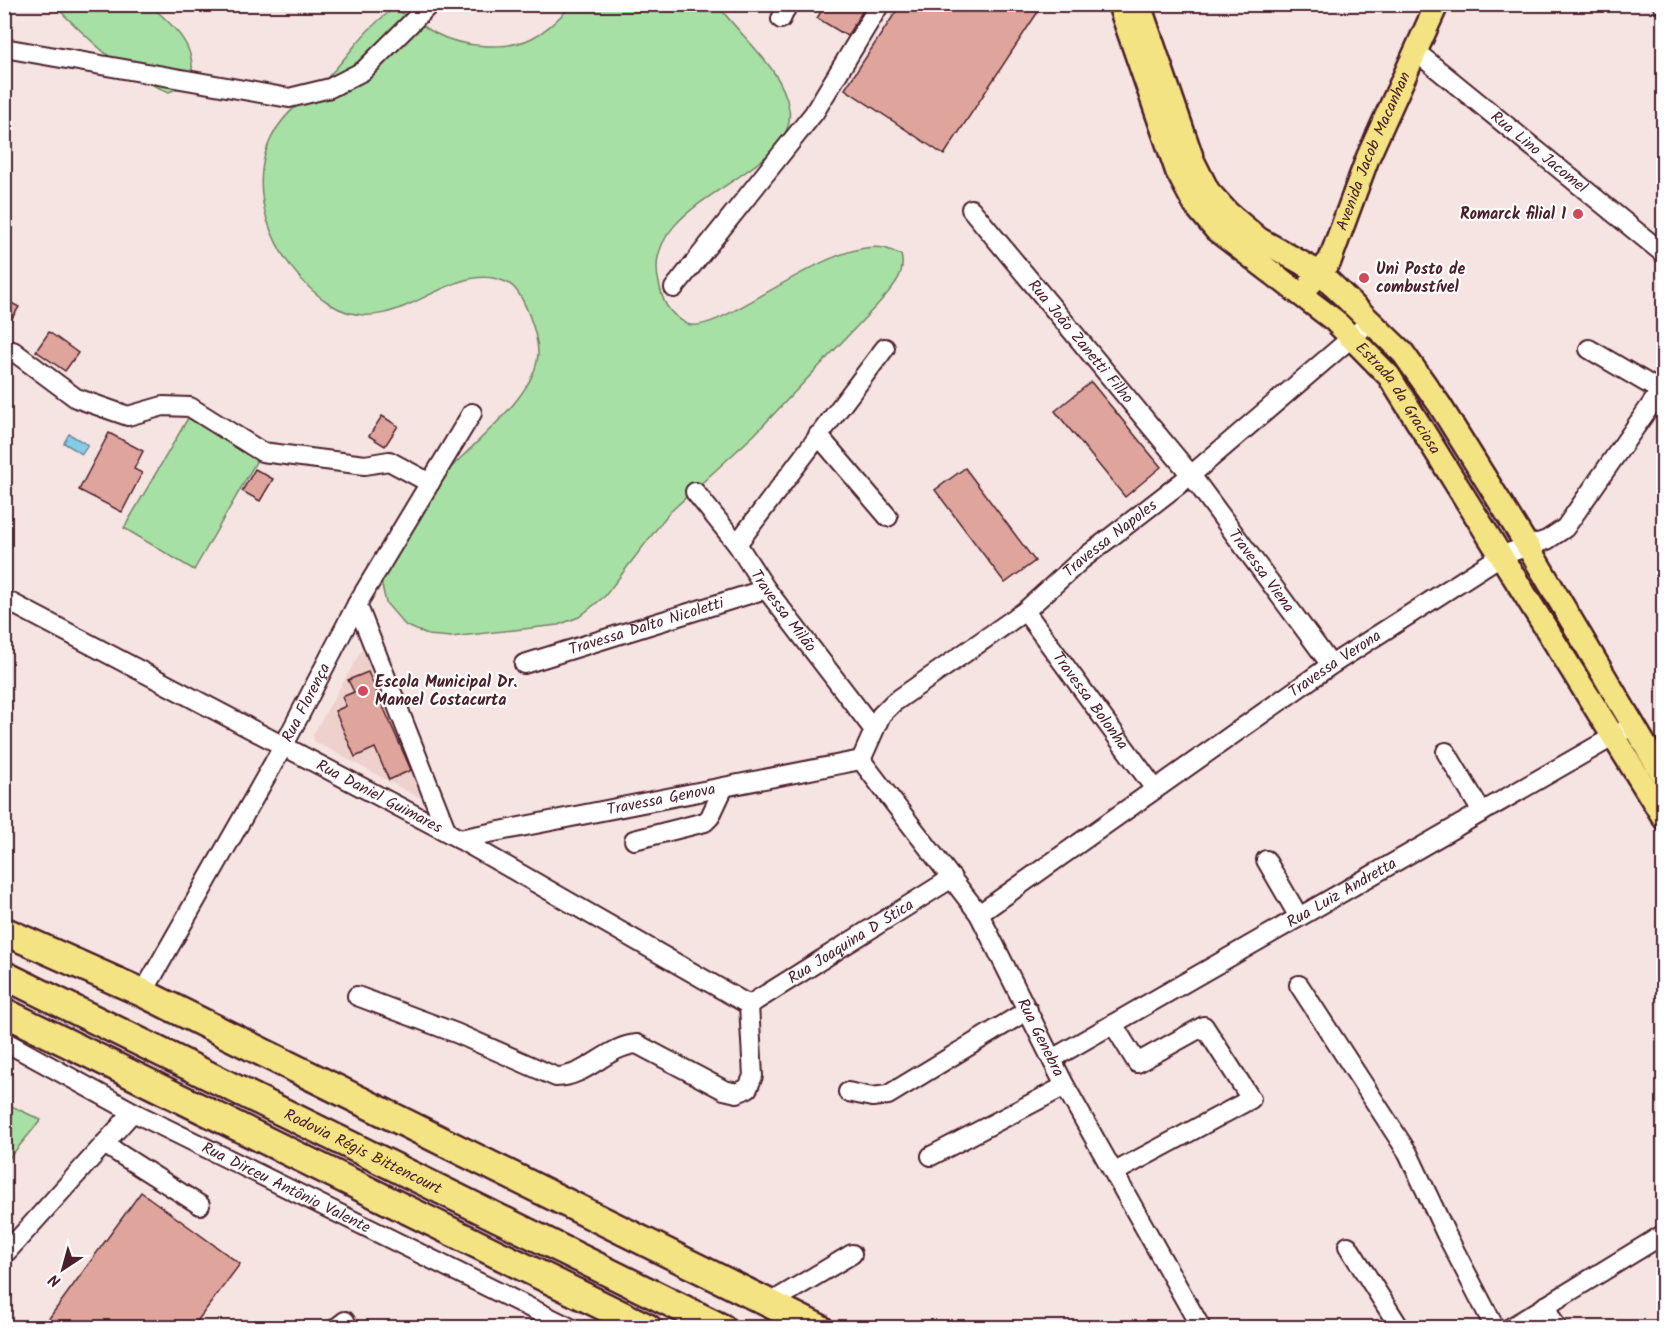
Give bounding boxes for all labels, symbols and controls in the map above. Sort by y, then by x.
street label: Avenida Jacob Macanhan [1329,68,1417,234]
street label: Rua Lino Jacomel [1485,105,1593,199]
place label: Romarck filial 1 [1460,202,1566,227]
marker: Romarck filial 1 [1571,207,1585,221]
place label: Uni Posto de combustível [1376,257,1466,300]
marker: Uni Posto de combustível [1357,271,1371,285]
street label: Rua João Zanetti Filho [1022,274,1140,409]
street label: Estrada da Graciosa [1349,336,1447,459]
street label: Travessa Napoles [1057,493,1163,583]
street label: Travessa Viena [1222,524,1301,618]
street label: Travessa Milão [744,564,823,657]
street label: Travessa Dalto Nicoletti [566,590,728,662]
street label: Travessa Verona [1283,623,1386,704]
street label: Travessa Bolonha [1046,646,1135,755]
street label: Rua Florença [275,659,337,747]
place label: Escola Municipal Dr. Manoel Costacurta [375,670,517,713]
marker: Escola Municipal Dr. Manoel Costacurta [356,684,370,698]
street label: Rua Daniel Guimares [312,753,447,840]
street label: Travessa Genova [605,776,718,822]
street label: Rua Luiz Andretta [1282,851,1401,934]
street label: Rua Joaquina D Stica [783,892,919,990]
street label: Rua Genebra [1011,994,1071,1081]
street label: Rodovia Régis Bittencourt [280,1102,447,1201]
street label: Rua Dirceu Antônio Valente [197,1135,375,1240]
north arrow [33,1239,93,1299]
text: N [44,1267,67,1293]

